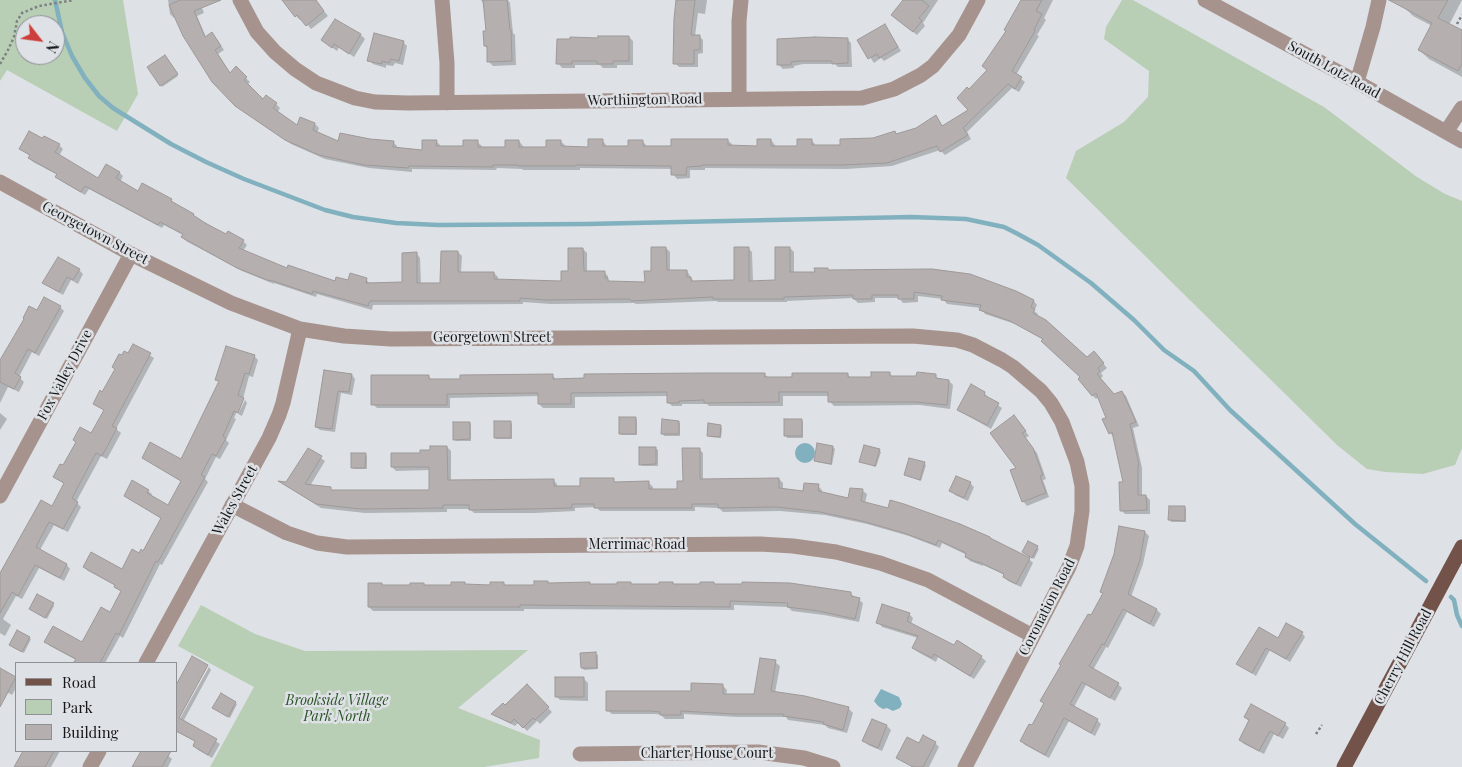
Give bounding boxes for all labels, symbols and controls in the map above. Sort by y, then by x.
north arrow [15,15,65,65]
text: N [42,38,63,56]
street label: South Lotz Road [1285,38,1383,102]
street label: Worthington Road [587,91,703,109]
street label: Georgetown Street [39,198,151,268]
street label: Fox Valley Drive [34,327,96,423]
street label: Georgetown Street [433,330,551,346]
street label: Wales Street [209,462,261,538]
street label: Merrimac Road [588,537,686,553]
street label: Coronation Road [1015,556,1079,658]
street label: Cherry Hill Road [1371,606,1435,708]
legend [15,662,178,752]
text: Road [62,672,96,692]
park label: Brookside Village Park North [286,693,388,726]
text: Park [62,697,93,717]
text: Building [62,722,118,742]
street label: Charter House Court [641,746,773,762]

